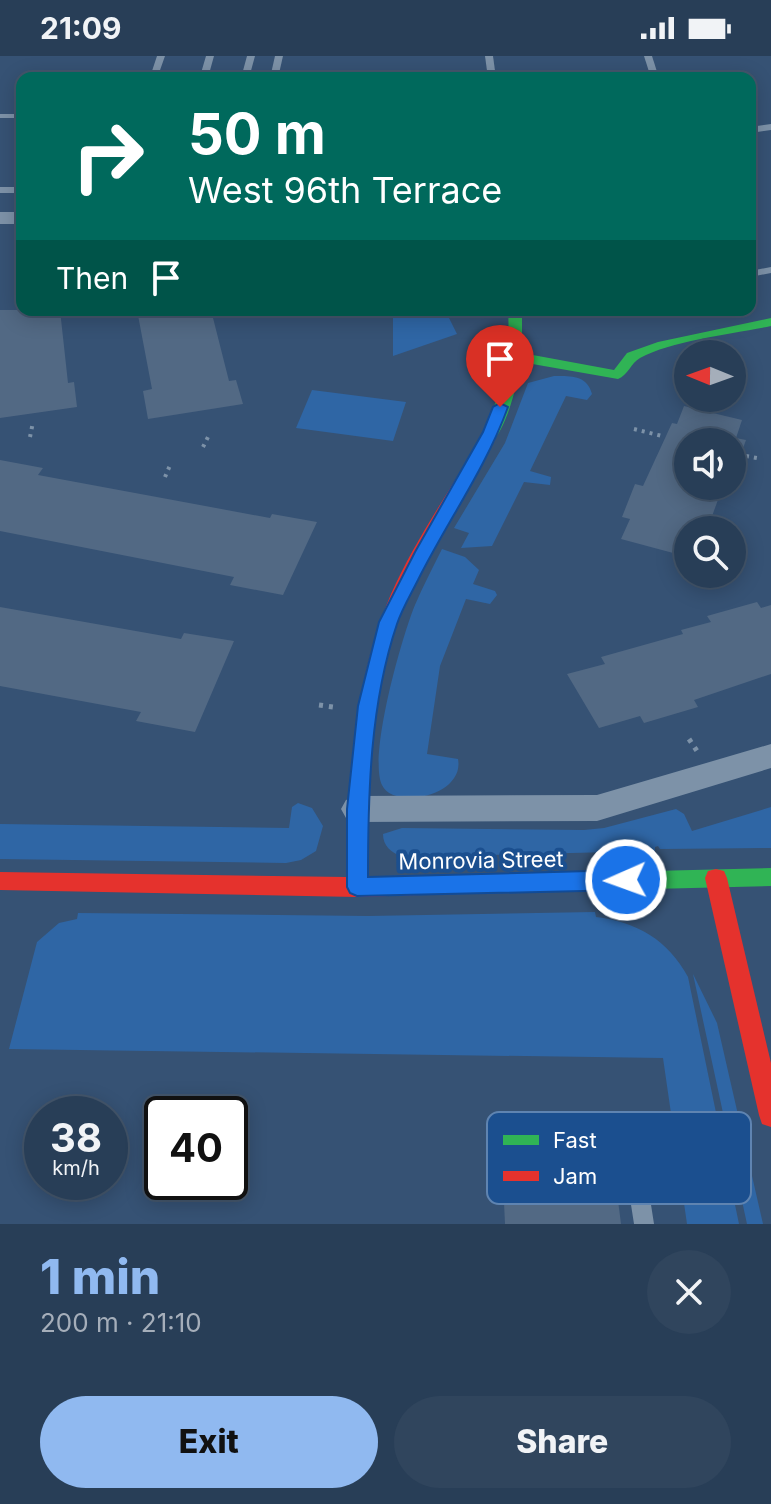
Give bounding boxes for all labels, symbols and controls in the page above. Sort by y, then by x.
text: 21:09 [40,10,122,46]
text: 50 m [188,100,326,168]
icon: right [56,104,160,208]
text: West 96th Terrace [188,168,502,212]
icon: arrive [144,256,188,300]
text: Then [56,260,128,296]
pin [466,325,534,407]
icon: arrive [478,337,522,381]
north arrow [674,340,746,412]
map controls [674,340,746,588]
button: sound [674,428,746,500]
button: search [674,516,746,588]
position arrow [584,838,668,922]
street label: Monrovia Street [398,846,564,874]
speed limit sign: 40 [144,1096,248,1200]
legend [487,1112,751,1204]
text: 38 [50,1113,102,1162]
text: Fast [553,1127,597,1153]
text: km/h [52,1156,100,1180]
text: Jam [553,1163,597,1189]
text: 1 min [40,1247,160,1306]
button: close [647,1250,731,1334]
text: 200 m · 21:10 [40,1307,202,1338]
button: Exit [40,1396,378,1488]
button: Share [394,1396,731,1488]

